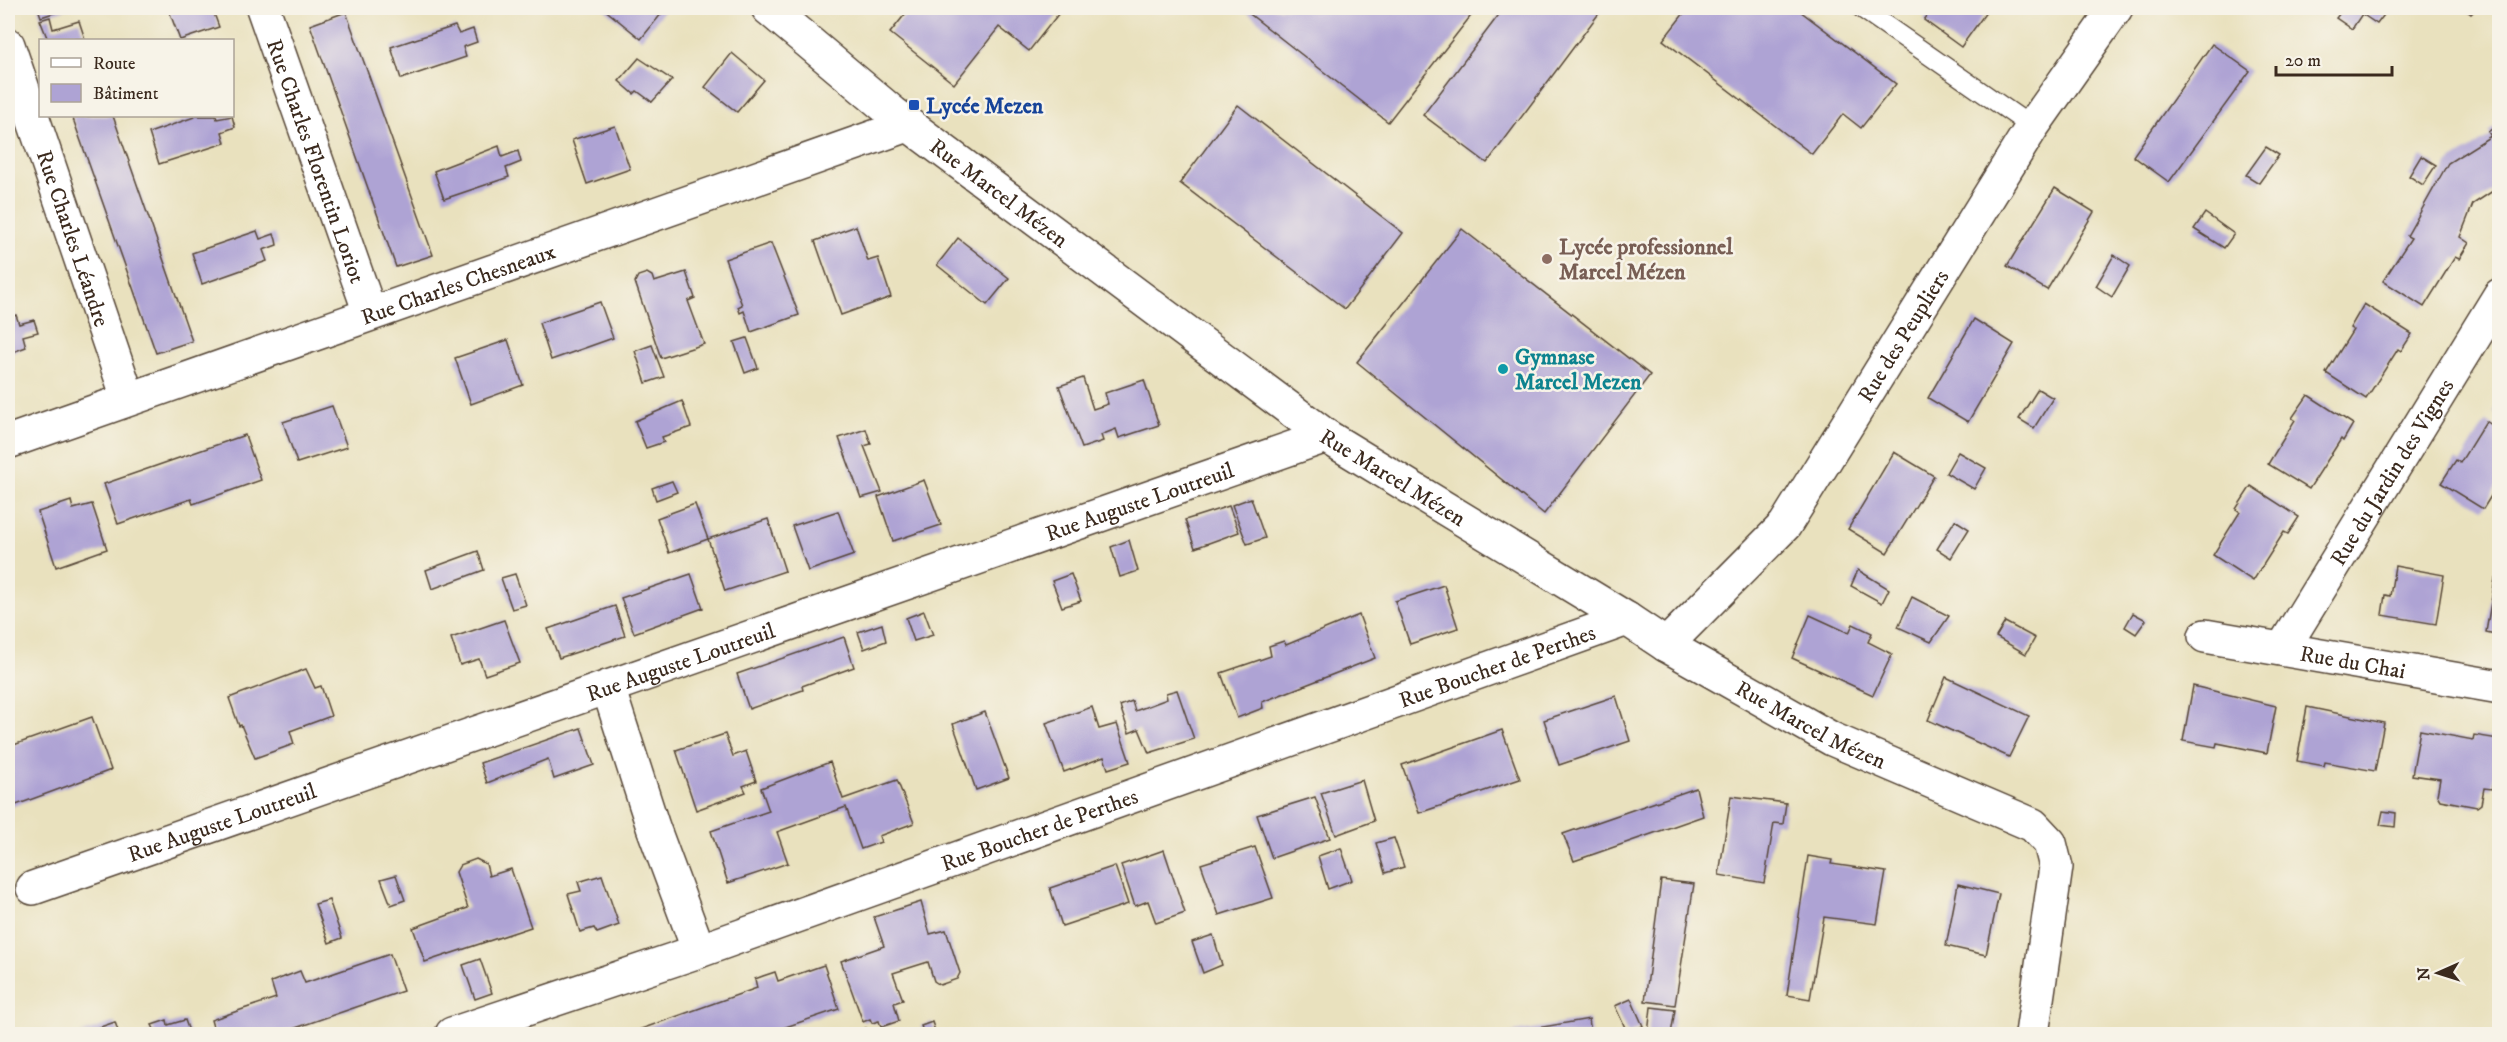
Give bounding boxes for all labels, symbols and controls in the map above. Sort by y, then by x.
street label: Rue Charles Florentin Loriot [260,36,370,287]
legend [39,39,234,117]
scale bar [2276,39,2392,77]
text: 20 m [2285,50,2321,72]
text: Route [93,53,136,75]
text: Bâtiment [93,83,159,105]
place label: Lycée Mezen [926,93,1044,120]
marker: Lycée Mezen [907,98,921,112]
street label: Rue Marcel Mézen [924,133,1073,254]
street label: Rue Charles Léandre [30,147,115,330]
place label: Lycée professionnel Marcel Mézen [1559,234,1733,286]
street label: Rue Charles Chesneaux [358,238,559,332]
marker: Lycée professionnel Marcel Mézen [1540,252,1554,266]
street label: Rue des Peupliers [1852,265,1955,408]
place label: Gymnase Marcel Mezen [1515,344,1642,396]
marker: Gymnase Marcel Mezen [1496,362,1510,376]
street label: Rue du Jardin des Vignes [2325,374,2460,571]
street label: Rue Marcel Mézen [1315,424,1471,533]
street label: Rue Auguste Loutreuil [1042,457,1238,548]
street label: Rue Auguste Loutreuil [583,618,779,708]
street label: Rue Boucher de Perthes [1395,619,1599,715]
street label: Rue du Chai [2298,641,2407,685]
street label: Rue Marcel Mézen [1730,675,1890,776]
street label: Rue Auguste Loutreuil [125,778,320,869]
street label: Rue Boucher de Perthes [938,783,1142,878]
north arrow [2408,943,2468,1003]
text: N [2414,967,2434,981]

